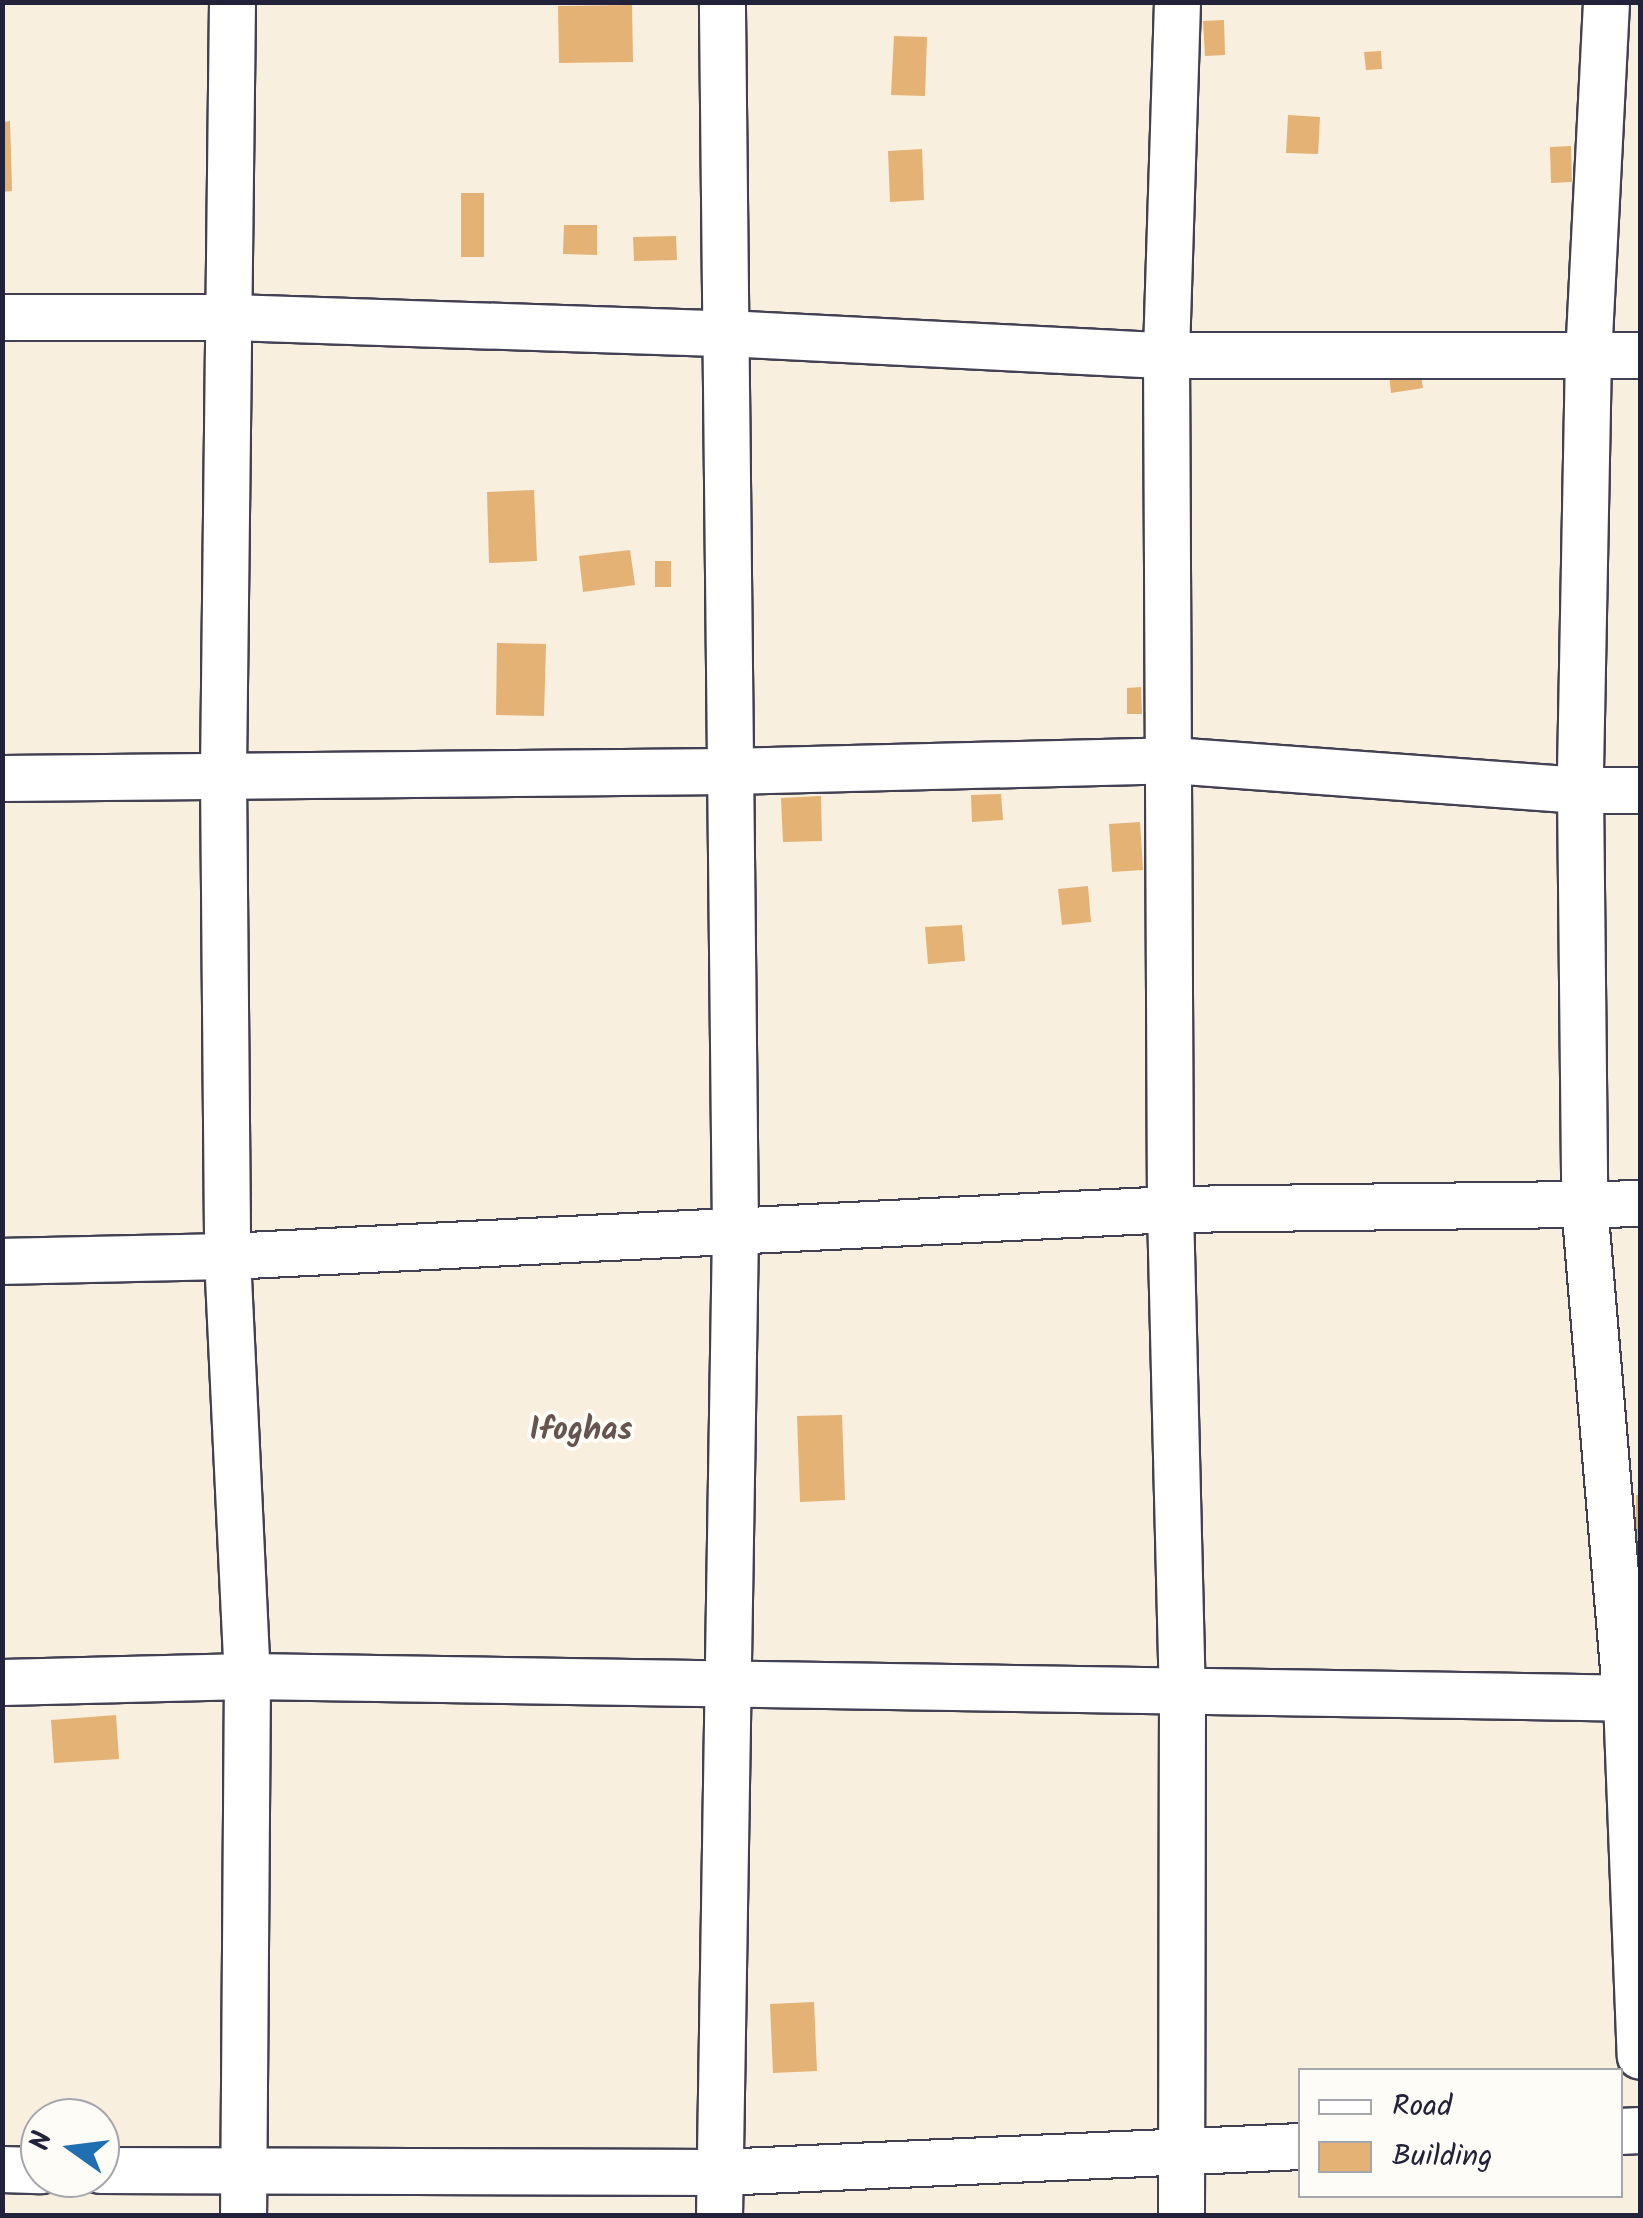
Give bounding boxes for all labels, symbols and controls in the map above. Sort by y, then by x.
district label: Ifoghas [529,1412,633,1450]
legend [1298,2068,1623,2198]
text: Road [1392,2083,1452,2131]
north arrow [20,2098,120,2198]
text: N [18,2127,66,2155]
text: Building [1392,2133,1492,2181]

